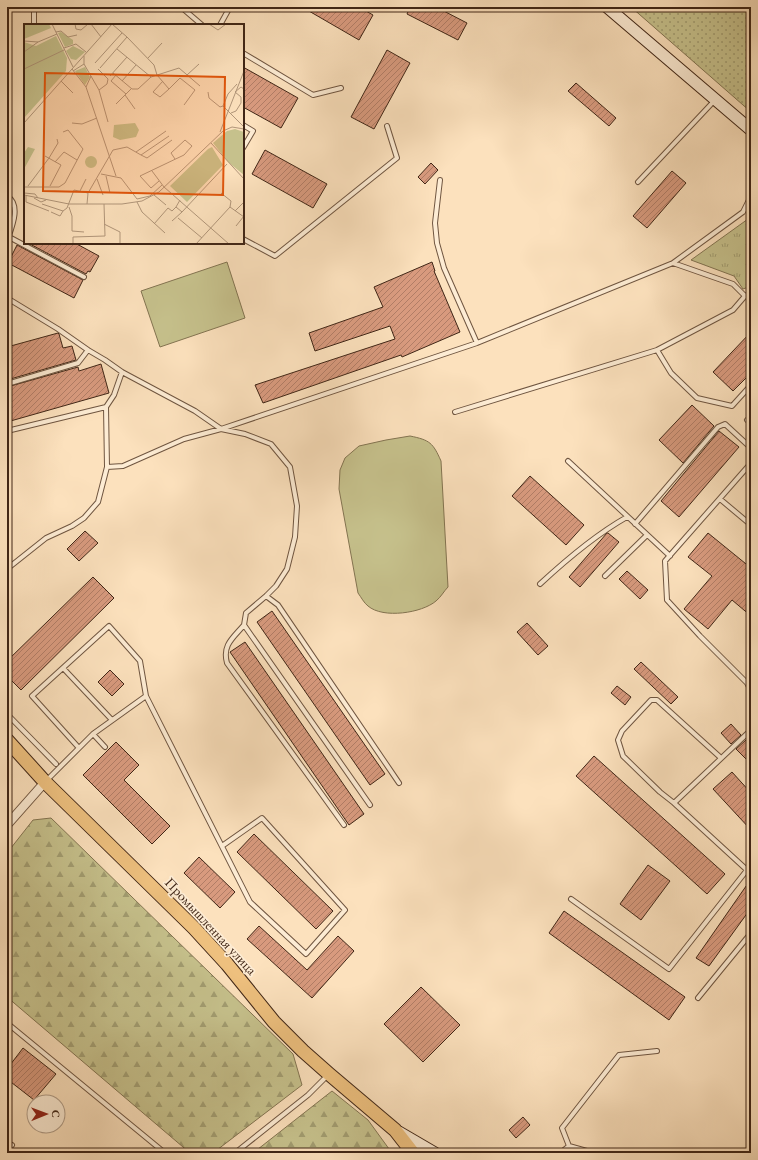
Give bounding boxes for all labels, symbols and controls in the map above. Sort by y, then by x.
inset map [24,24,244,244]
street label: Промышленная улица [161,874,261,979]
north arrow [26,1094,66,1134]
text: С [49,1110,63,1118]

